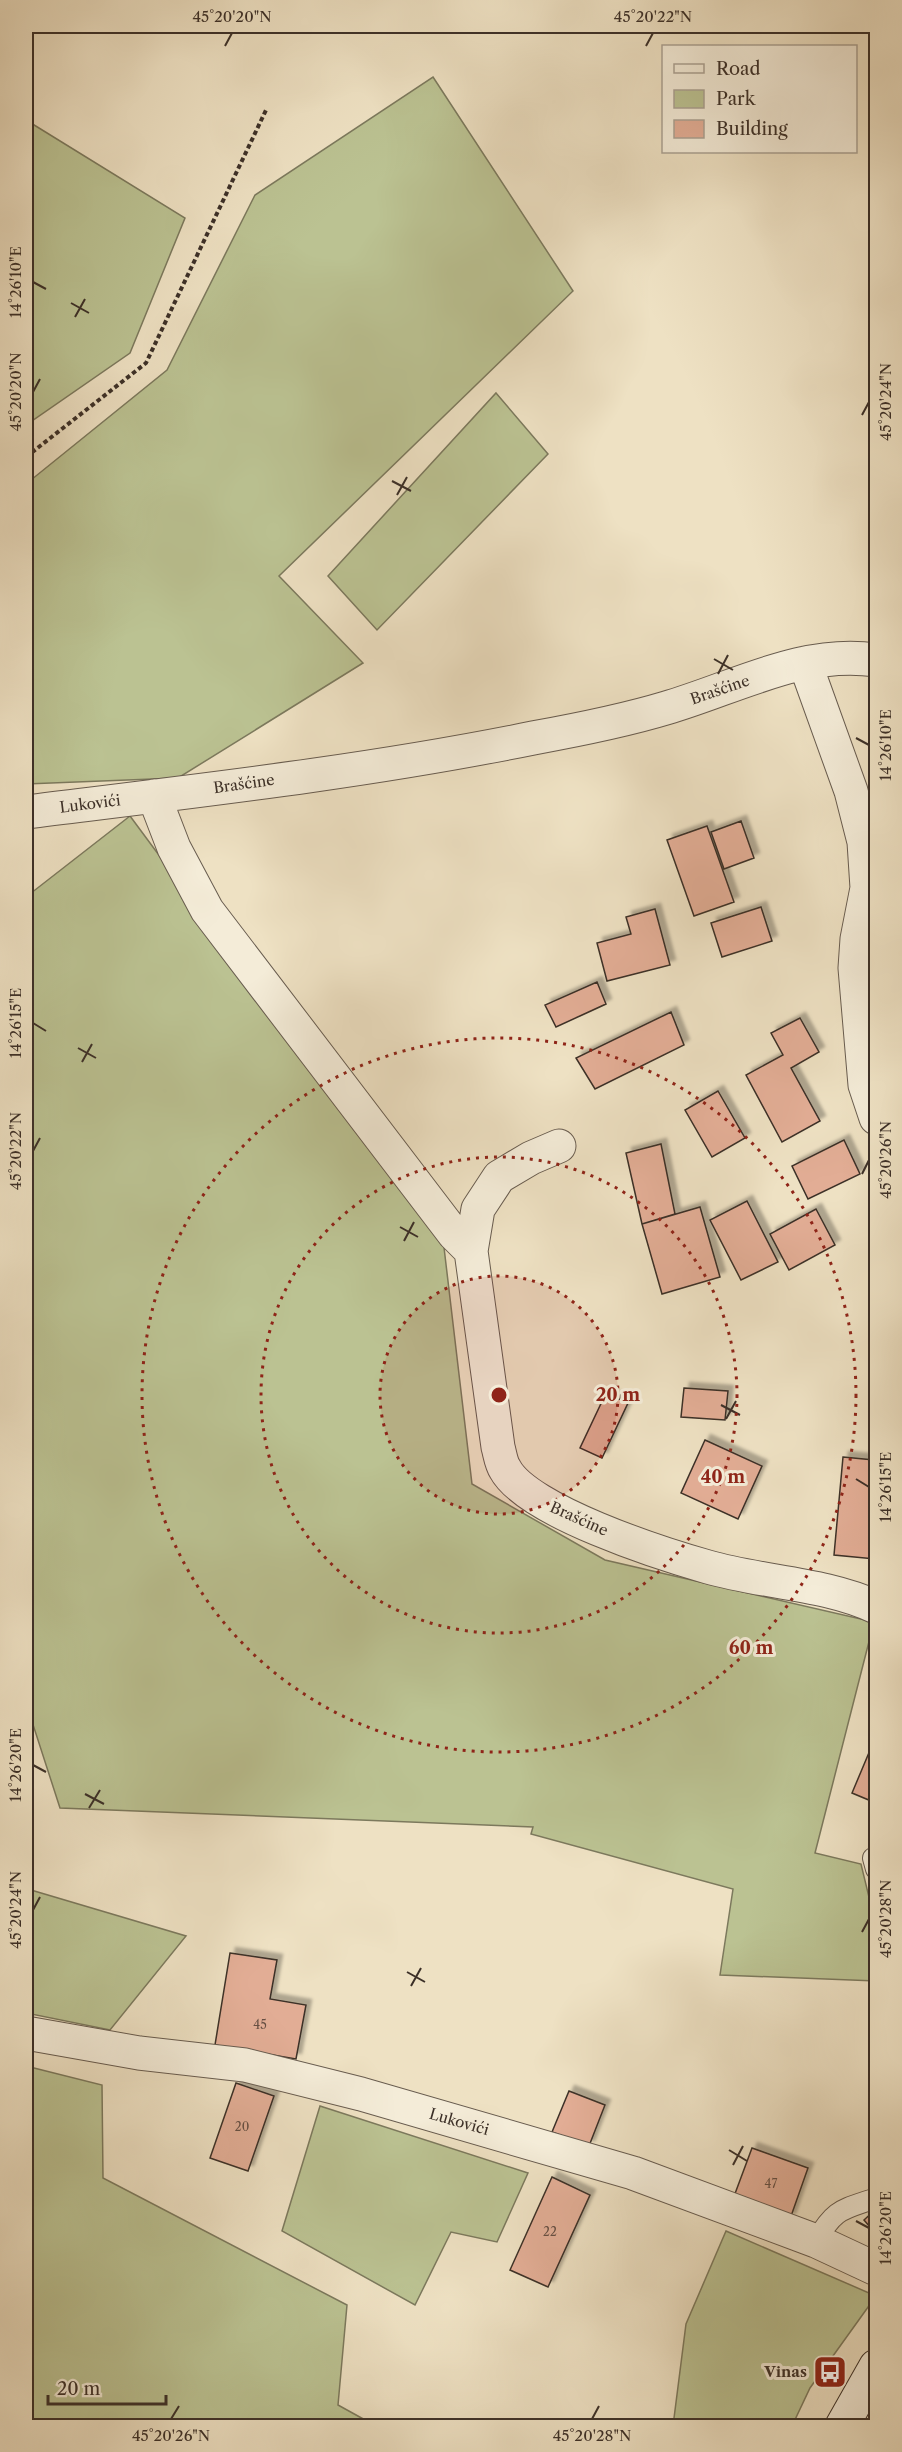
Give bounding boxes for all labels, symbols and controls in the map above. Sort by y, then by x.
text: 45°20'20"N [192,7,272,26]
text: 45°20'22"N [614,7,692,26]
legend [662,45,857,153]
text: Road [716,58,761,80]
text: Park [716,88,757,110]
text: Building [716,118,788,140]
text: 14°26'10"E [6,246,25,318]
text: 45°20'20"N [6,352,25,432]
text: 45°20'24"N [876,363,895,441]
street label: Brašćine [688,671,752,709]
text: 14°26'10"E [876,709,895,781]
street label: Brašćine [212,770,276,797]
street label: Lukovići [58,790,122,817]
text: 14°26'15"E [6,988,25,1058]
text: 45°20'22"N [6,1112,25,1190]
text: 45°20'26"N [876,1121,895,1199]
text: 20 m [596,1384,640,1406]
centre of rings [489,1385,509,1405]
text: 14°26'15"E [876,1452,895,1522]
text: 40 m [701,1466,745,1488]
street label: Brašćine [547,1497,611,1540]
text: 60 m [729,1637,773,1659]
text: 14°26'20"E [6,1728,25,1802]
text: 45°20'24"N [6,1871,25,1949]
text: 45°20'28"N [876,1880,895,1958]
house number: 45 [253,2017,267,2032]
street label: Lukovići [427,2104,492,2139]
house number: 20 [235,2119,249,2134]
house number: 47 [765,2176,778,2191]
text: 14°26'20"E [876,2191,895,2265]
house number: 22 [543,2224,557,2239]
bus stop icon: Vinas [812,2354,848,2390]
place label: Vinas [763,2362,807,2381]
scale bar [48,2368,166,2406]
text: 20 m [57,2378,101,2400]
text: 45°20'26"N [132,2426,210,2445]
text: 45°20'28"N [553,2426,631,2445]

